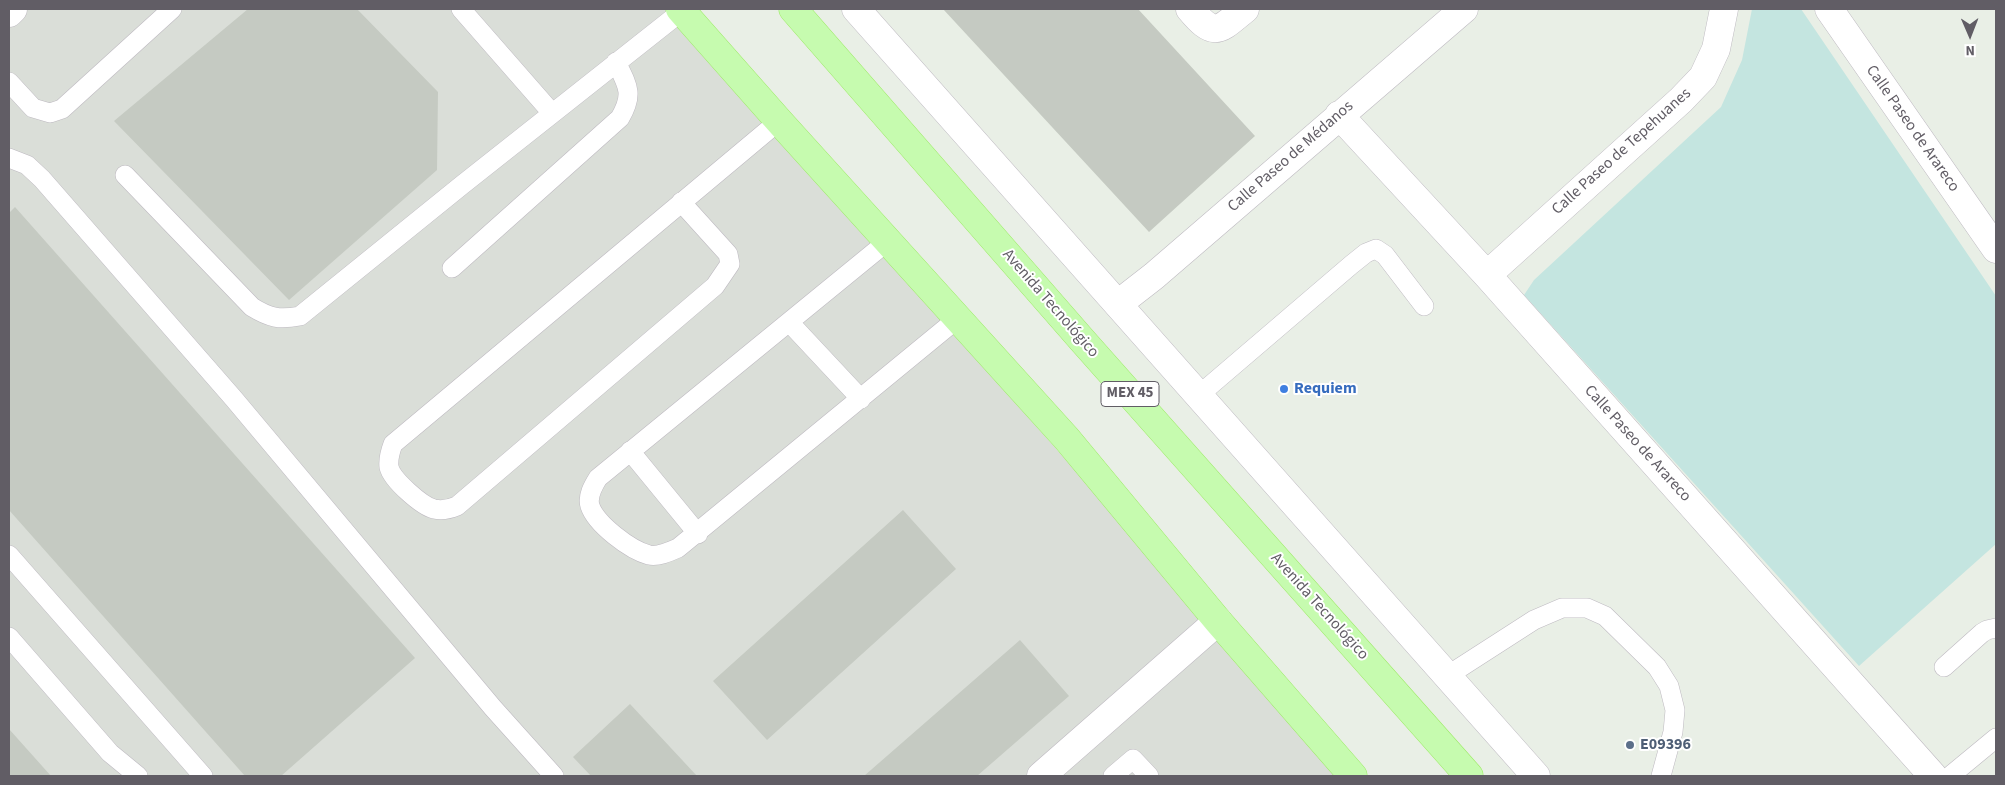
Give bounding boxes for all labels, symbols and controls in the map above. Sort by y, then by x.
north arrow [1945,10,1995,60]
text: N [1965,40,1975,60]
street label: Calle Paseo de Arareco [1861,62,1963,196]
street label: Calle Paseo de Tepehuanes [1548,84,1696,220]
street label: Calle Paseo de Médanos [1224,97,1358,217]
street label: Avenida Tecnológico [998,246,1102,362]
place label: Requiem [1294,379,1357,399]
road number: MEX 45 [1101,382,1159,406]
street label: Calle Paseo de Arareco [1580,382,1694,506]
marker: Requiem [1278,383,1290,395]
street label: Avenida Tecnológico [1266,550,1372,664]
place label: E09396 [1640,735,1691,755]
marker: E09396 [1624,739,1636,751]

